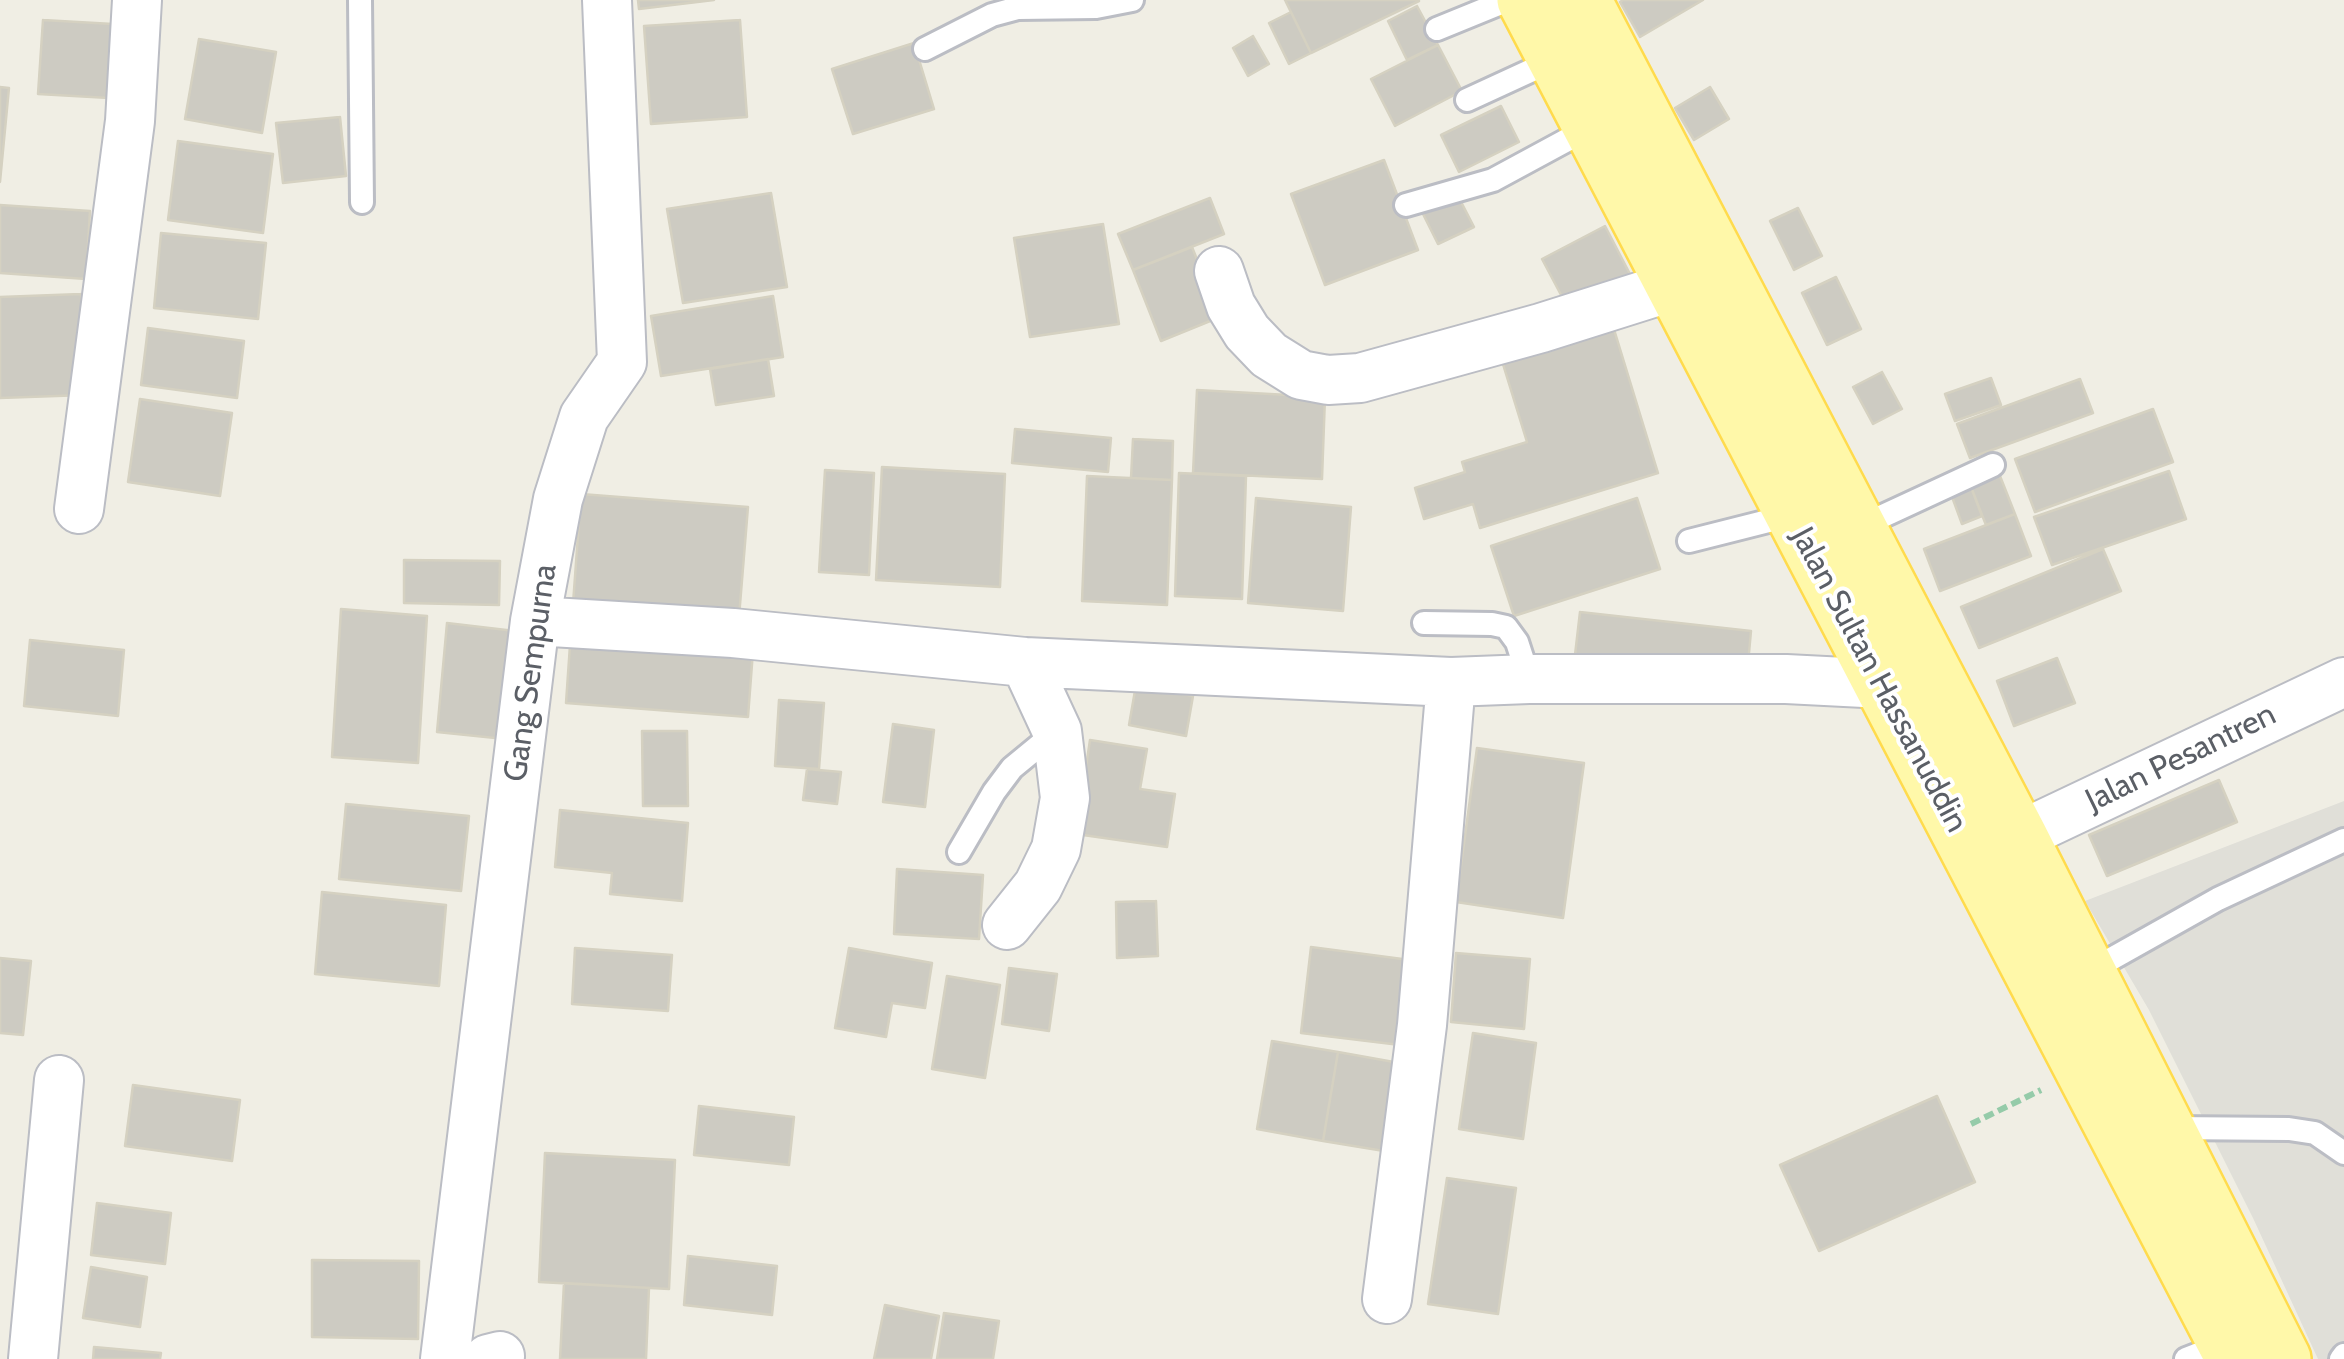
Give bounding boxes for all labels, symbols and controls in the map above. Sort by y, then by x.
street label: Jalan Sultan Hassanuddin [1782,521,1976,839]
street label: Gang Sempurna [497,562,565,784]
street label: Jalan Pesantren [2080,695,2282,821]

